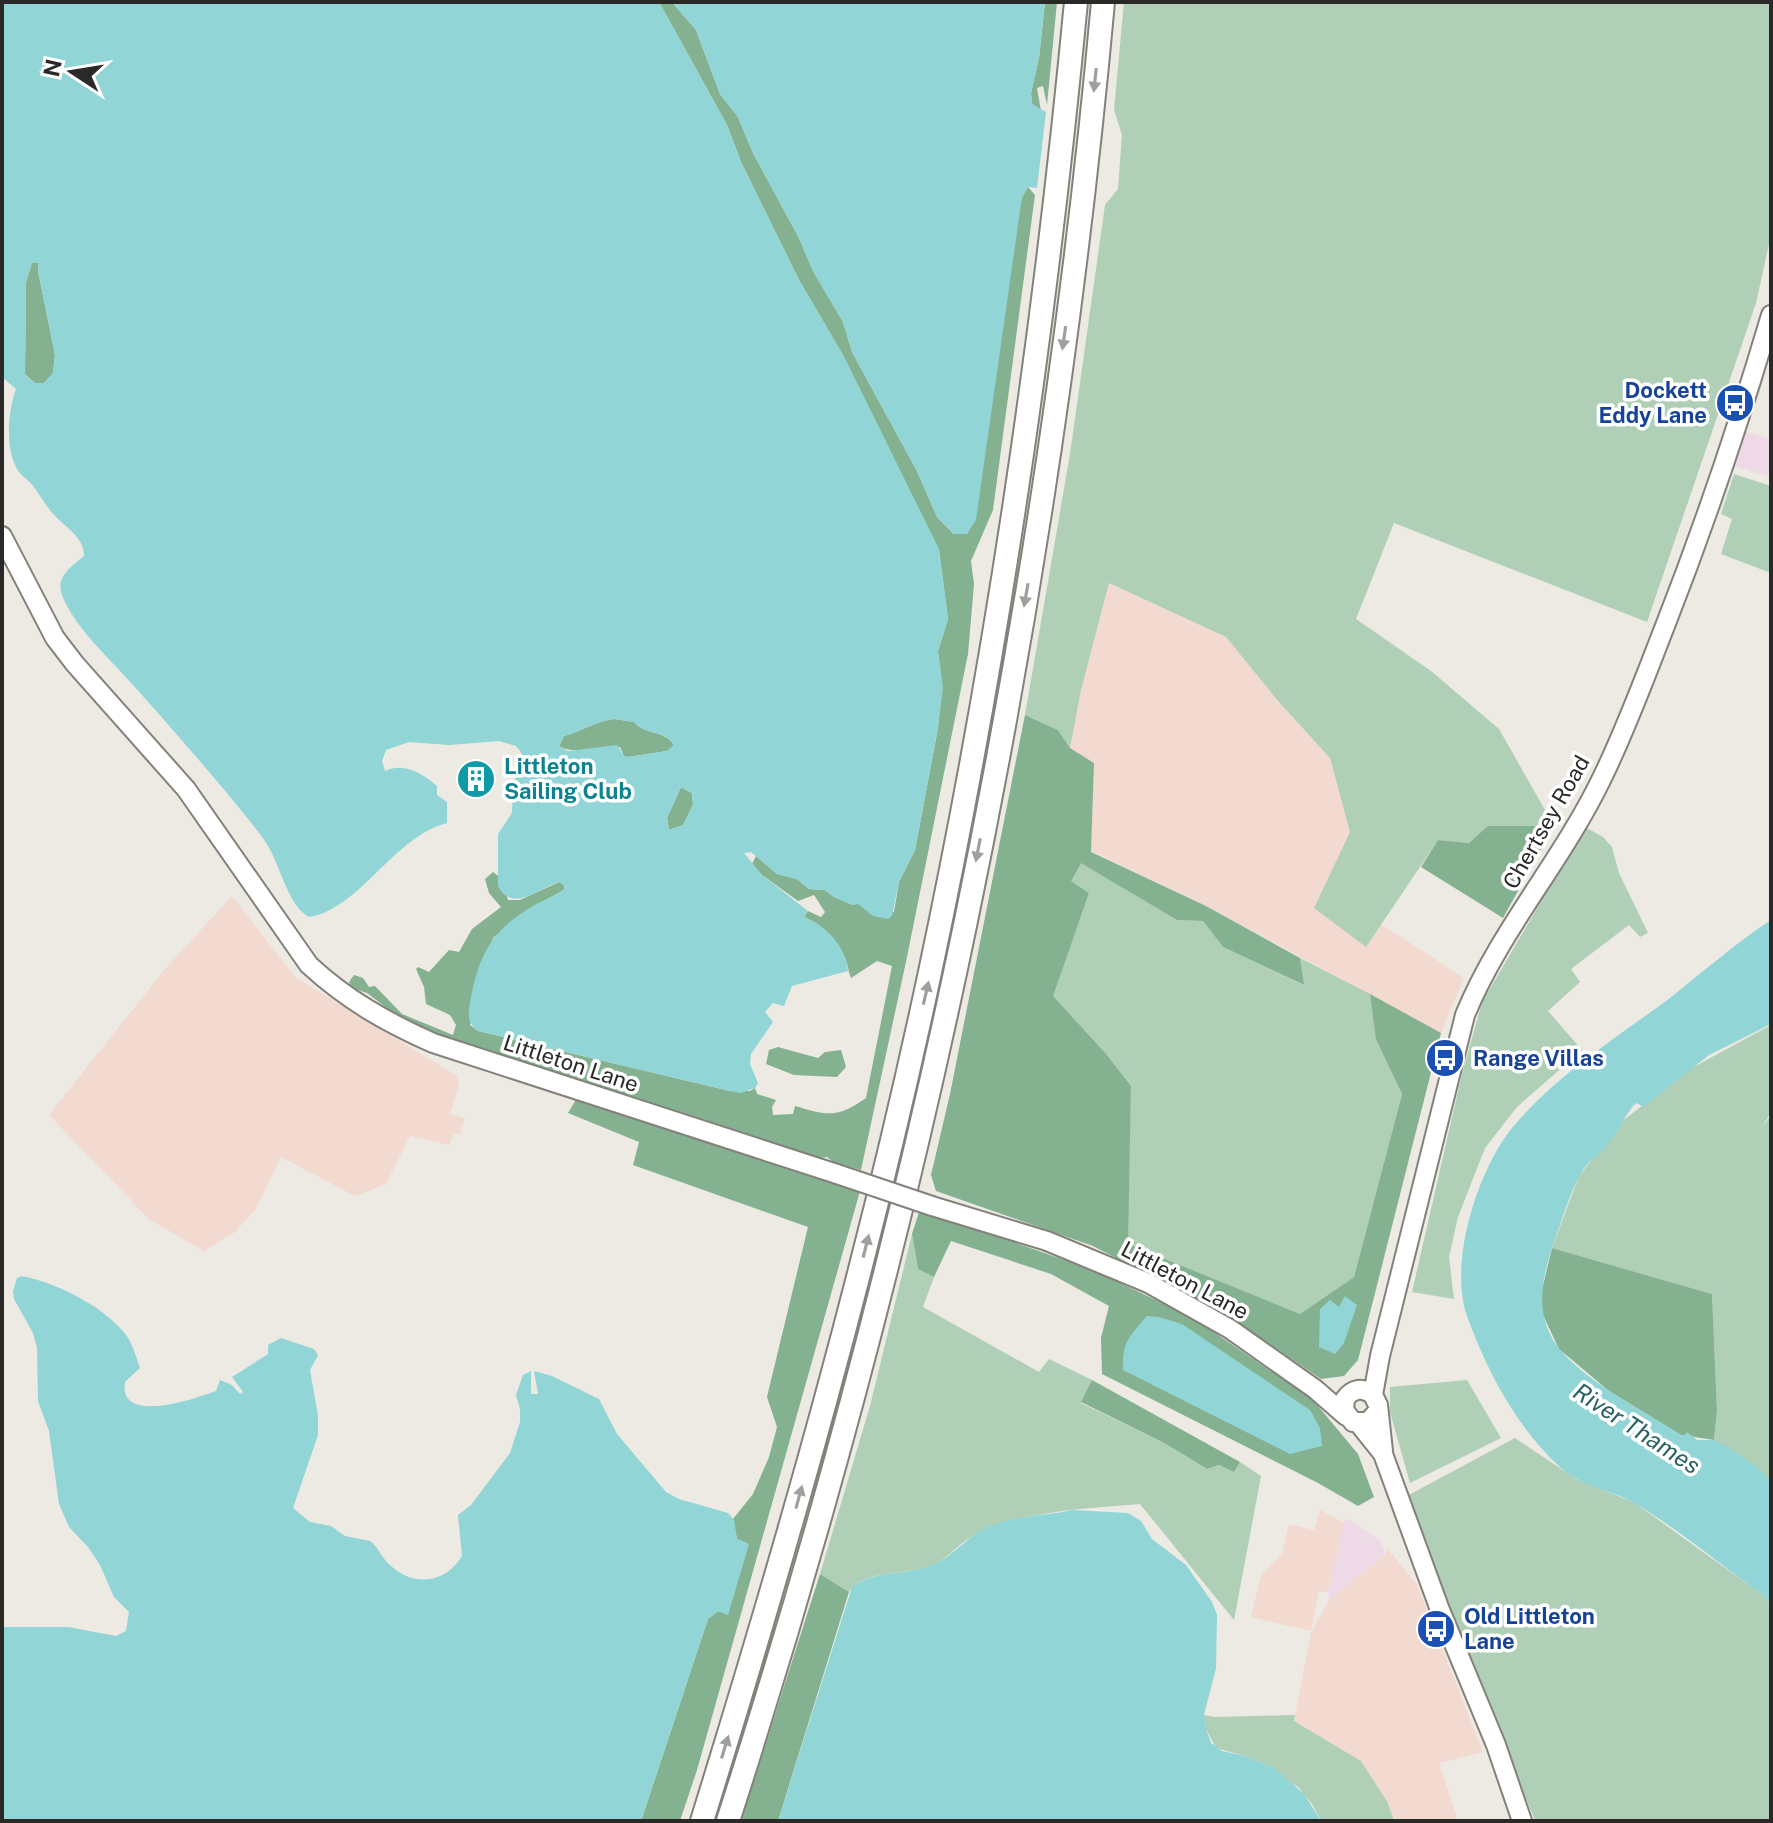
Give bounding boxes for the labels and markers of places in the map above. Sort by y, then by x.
place label: Dockett Eddy Lane [1598,377,1707,428]
bus stop icon: Dockett Eddy Lane [1714,382,1756,424]
place label: Littleton Sailing Club [504,753,632,804]
building icon: Littleton Sailing Club [455,758,497,800]
bus stop icon: Range Villas [1424,1037,1466,1079]
place label: Range Villas [1473,1045,1604,1071]
place label: Old Littleton Lane [1464,1603,1595,1654]
bus stop icon: Old Littleton Lane [1415,1608,1457,1650]

